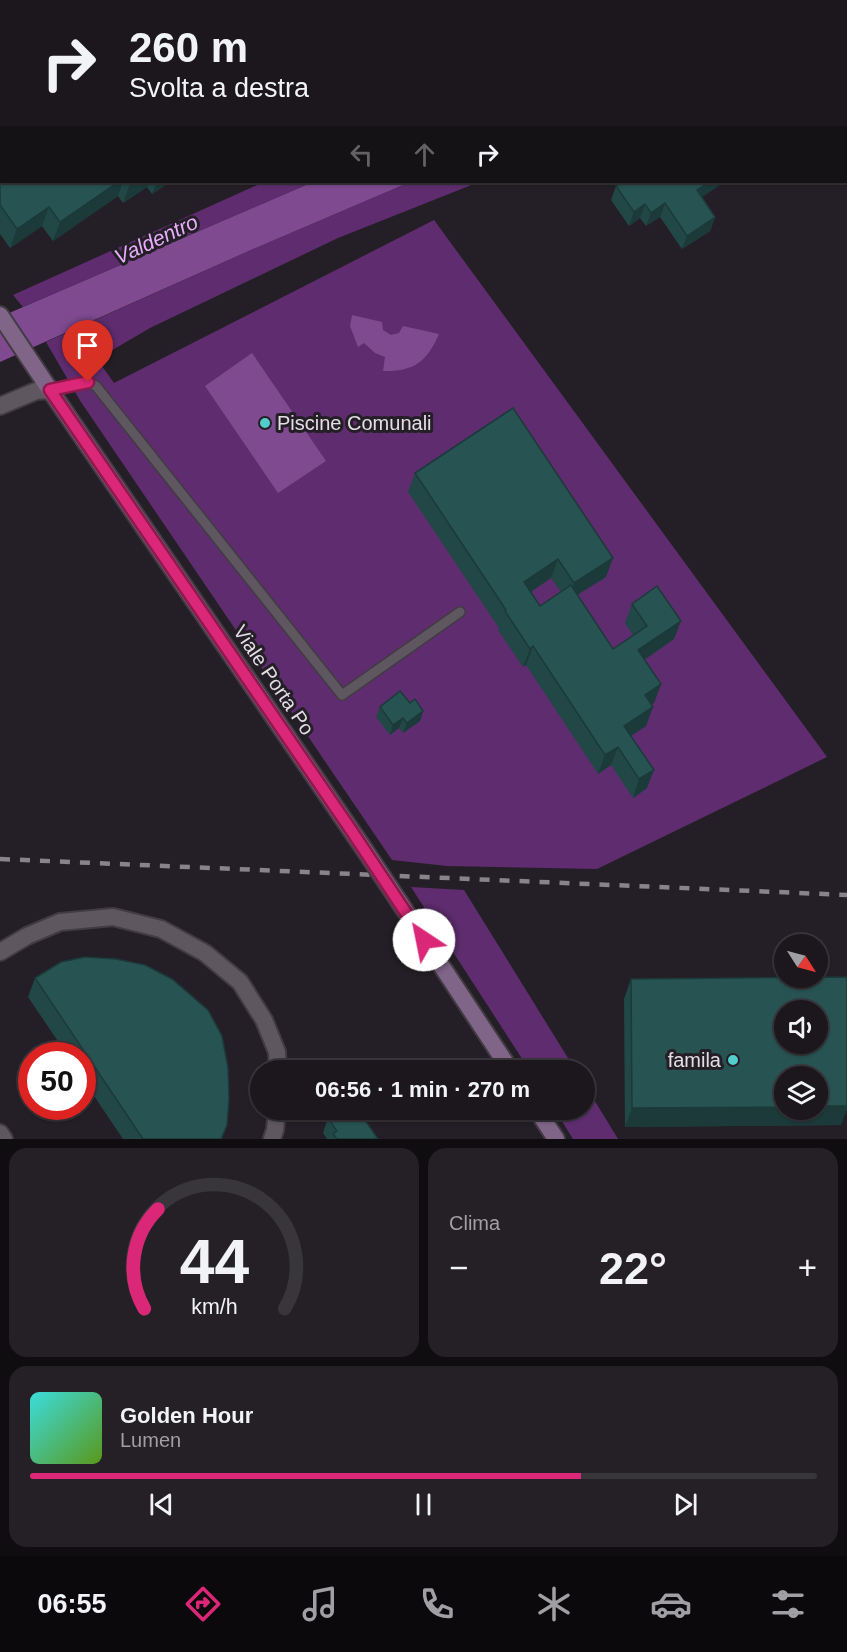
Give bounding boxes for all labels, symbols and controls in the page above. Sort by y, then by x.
icon: right [30,24,108,102]
text: 260 m [129,24,248,71]
text: Svolta a destra [129,73,309,103]
icon: left [345,138,378,171]
icon: ahead [408,138,441,171]
icon: right [471,138,504,171]
water label: Valdentro [111,210,202,268]
pin [62,320,113,382]
icon: arrive [71,329,104,362]
place label: Piscine Comunali [277,412,432,434]
marker: Piscine Comunali [258,416,272,430]
street label: Viale Porta Po [229,621,319,739]
position arrow [392,908,456,972]
north arrow [774,934,828,988]
map controls [774,934,828,1120]
button: sound [774,1000,828,1054]
speed limit sign: 50 [18,1042,96,1120]
place label: famila [668,1049,722,1071]
marker: famila [726,1053,740,1067]
button: layers [774,1066,828,1120]
text: 06:56 · 1 min · 270 m [315,1077,530,1102]
text: Clima [449,1212,500,1234]
text: 44 [179,1227,249,1296]
text: 22° [599,1243,667,1294]
text: − [449,1249,468,1286]
text: + [798,1249,817,1286]
text: km/h [191,1296,237,1320]
text: Golden Hour [120,1403,253,1428]
text: Lumen [120,1429,181,1451]
icon: previous [145,1488,178,1521]
icon: pause [407,1488,440,1521]
icon: next [669,1488,702,1521]
icon: directions [182,1583,224,1625]
icon: music [299,1583,341,1625]
icon: phone [416,1583,458,1625]
icon: climate [533,1583,575,1625]
icon: car [650,1583,692,1625]
icon: filters [767,1583,809,1625]
text: 06:55 [38,1589,107,1619]

